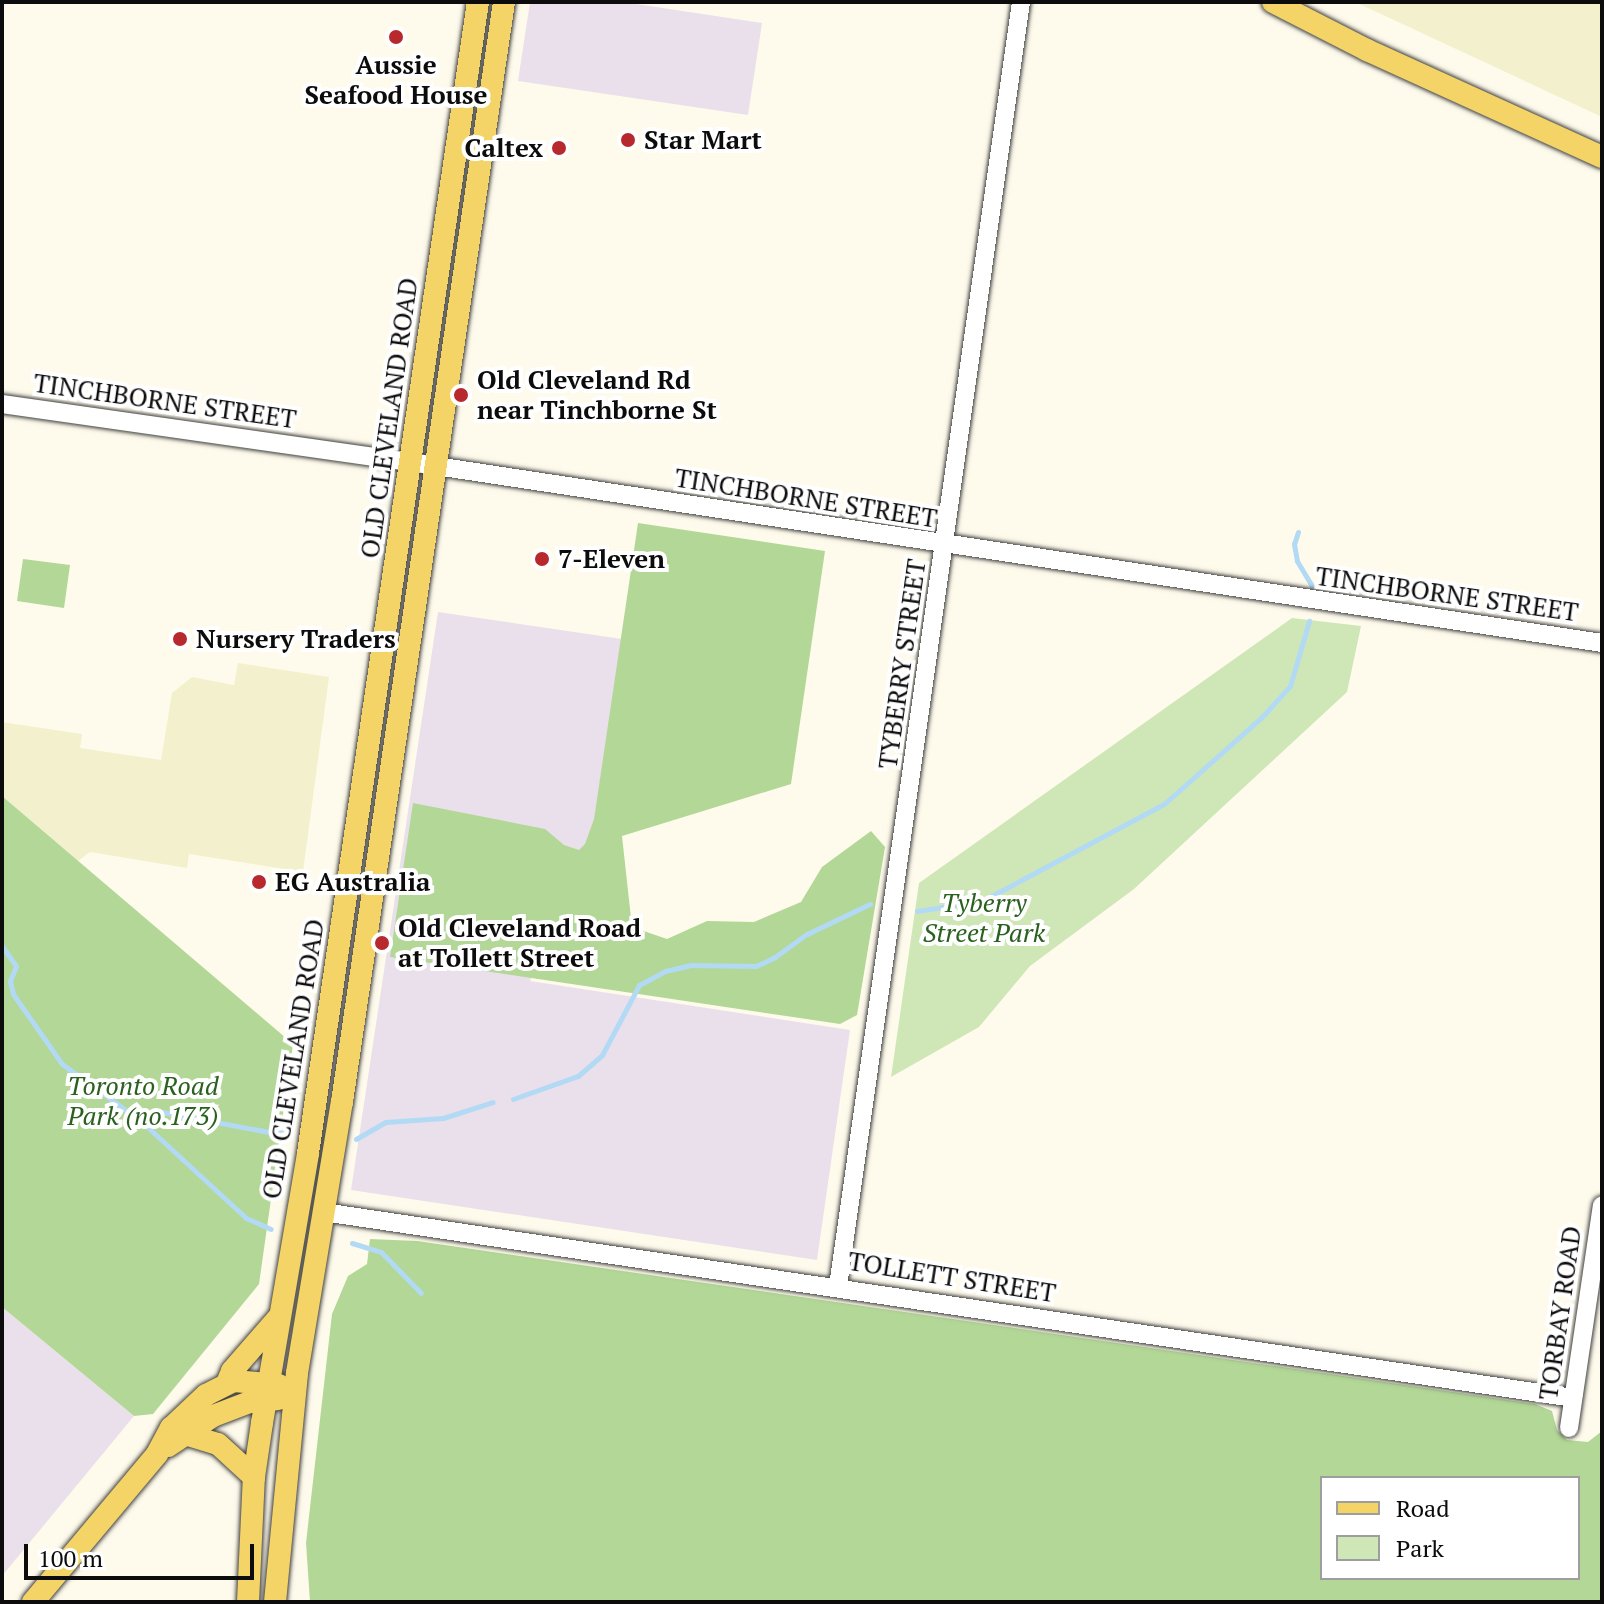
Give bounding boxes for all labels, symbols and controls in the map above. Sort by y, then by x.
marker: Aussie Seafood House [387,28,405,46]
place label: Aussie Seafood House [304,49,488,110]
place label: Star Mart [644,124,762,156]
marker: Star Mart [619,131,637,149]
place label: Caltex [465,132,543,164]
marker: Caltex [550,139,568,157]
street label: OLD CLEVELAND ROAD [354,276,424,560]
place label: Old Cleveland Rd near Tinchborne St [477,364,717,426]
street label: TINCHBORNE STREET [32,367,298,435]
marker: Old Cleveland Rd near Tinchborne St [452,386,470,404]
street label: TINCHBORNE STREET [673,462,939,534]
place label: 7-Eleven [558,543,665,575]
marker: 7-Eleven [533,550,551,568]
street label: TYBERRY STREET [872,557,932,771]
street label: TINCHBORNE STREET [1314,560,1580,628]
place label: Nursery Traders [196,623,396,655]
marker: Nursery Traders [171,630,189,648]
place label: EG Australia [275,866,431,898]
marker: EG Australia [250,873,268,891]
park label: Tyberry Street Park [923,887,1045,948]
place label: Old Cleveland Road at Tollett Street [398,912,641,974]
street label: OLD CLEVELAND ROAD [255,917,331,1201]
marker: Old Cleveland Road at Tollett Street [373,934,391,952]
park label: Toronto Road Park (no.173) [67,1070,219,1132]
street label: TORBAY ROAD [1532,1224,1588,1402]
street label: TOLLETT STREET [846,1245,1058,1309]
legend [1320,1476,1580,1580]
text: Road [1396,1492,1450,1524]
scale bar [28,1528,258,1578]
text: Park [1396,1532,1444,1564]
text: 100 m [38,1542,103,1574]

